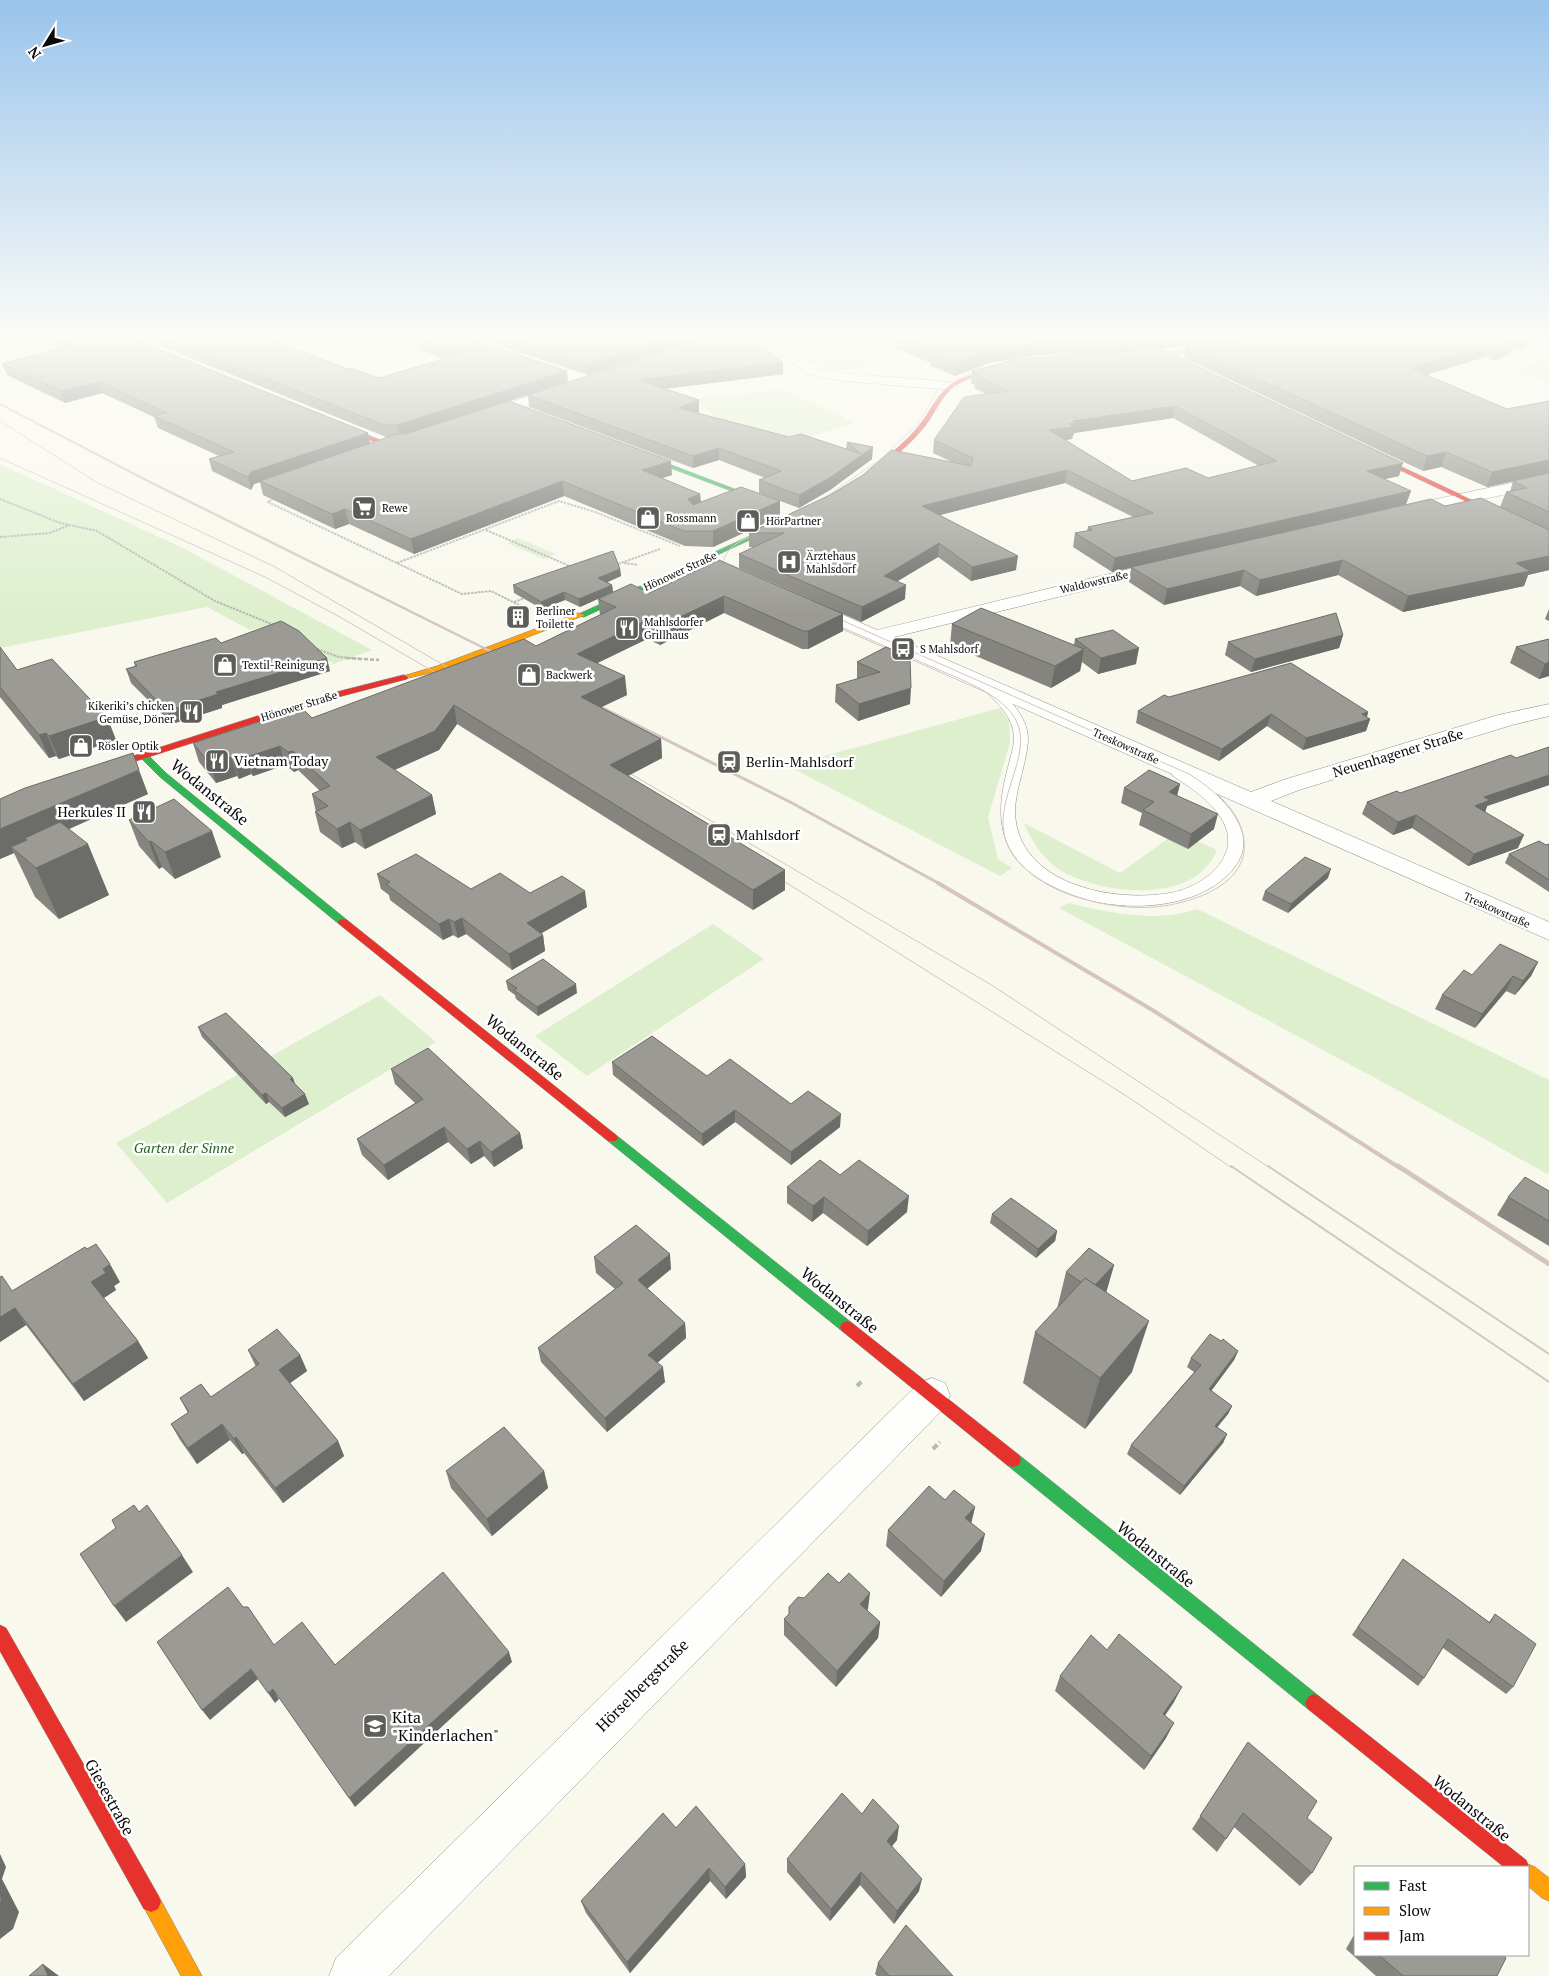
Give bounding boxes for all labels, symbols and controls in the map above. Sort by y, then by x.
north arrow [20,20,70,70]
text: N [23,43,45,63]
supermarket icon: Rewe [351,495,377,521]
place label: Rewe [382,501,408,515]
shop icon: Rossmann [635,505,661,531]
shop icon: HörPartner [735,508,761,534]
place label: Rossmann [666,511,717,525]
place label: HörPartner [766,514,822,528]
street label: Hönower Straße [641,548,719,594]
hospital icon: Ärztehaus Mahlsdorf [776,549,802,575]
place label: Ärztehaus Mahlsdorf [806,549,857,576]
street label: Waldowstraße [1058,567,1130,597]
building icon: Berliner Toilette [505,604,531,630]
place label: Berliner Toilette [536,604,576,631]
restaurant icon: Mahlsdorfer Grillhaus [614,615,640,641]
place label: Mahlsdorfer Grillhaus [644,615,704,642]
bus stop icon: S Mahlsdorf [890,636,916,662]
place label: S Mahlsdorf [920,642,980,656]
shop icon: Textil-Reinigung [212,652,238,678]
place label: Textil-Reinigung [242,658,325,672]
shop icon: Backwerk [516,662,542,688]
place label: Backwerk [546,668,593,682]
street label: Hönower Straße [259,688,339,724]
place label: Kikeriki’s chicken Gemüse, Döner [88,699,175,726]
restaurant icon: Kikeriki’s chicken Gemüse, Döner [178,699,204,725]
street label: Neuenhagener Straße [1330,724,1465,781]
street label: Treskowstraße [1090,725,1162,767]
shop icon: Rösler Optik [68,733,94,759]
place label: Rösler Optik [98,739,159,753]
restaurant icon: Vietnam Today [204,748,230,774]
station icon: Berlin-Mahlsdorf [716,749,742,775]
place label: Vietnam Today [234,751,329,770]
place label: Berlin-Mahlsdorf [746,752,854,771]
street label: Wodanstraße [166,754,254,830]
restaurant icon: Herkules II [131,799,157,825]
place label: Herkules II [58,802,126,821]
station icon: Mahlsdorf [706,822,732,848]
place label: Mahlsdorf [736,825,801,844]
street label: Treskowstraße [1461,889,1533,931]
street label: Wodanstraße [481,1009,569,1085]
park label: Garten der Sinne [134,1138,235,1157]
street label: Wodanstraße [796,1262,884,1338]
street label: Wodanstraße [1112,1516,1200,1592]
street label: Hörselbergstraße [591,1634,693,1736]
place label: Kita "Kinderlachen" [392,1706,499,1746]
school or university icon: Kita "Kinderlachen" [362,1713,388,1739]
street label: Giesestraße [80,1755,140,1839]
street label: Wodanstraße [1428,1770,1516,1846]
legend [1354,1866,1529,1956]
text: Fast [1399,1875,1427,1895]
text: Slow [1399,1900,1432,1920]
text: Jam [1399,1925,1425,1945]

